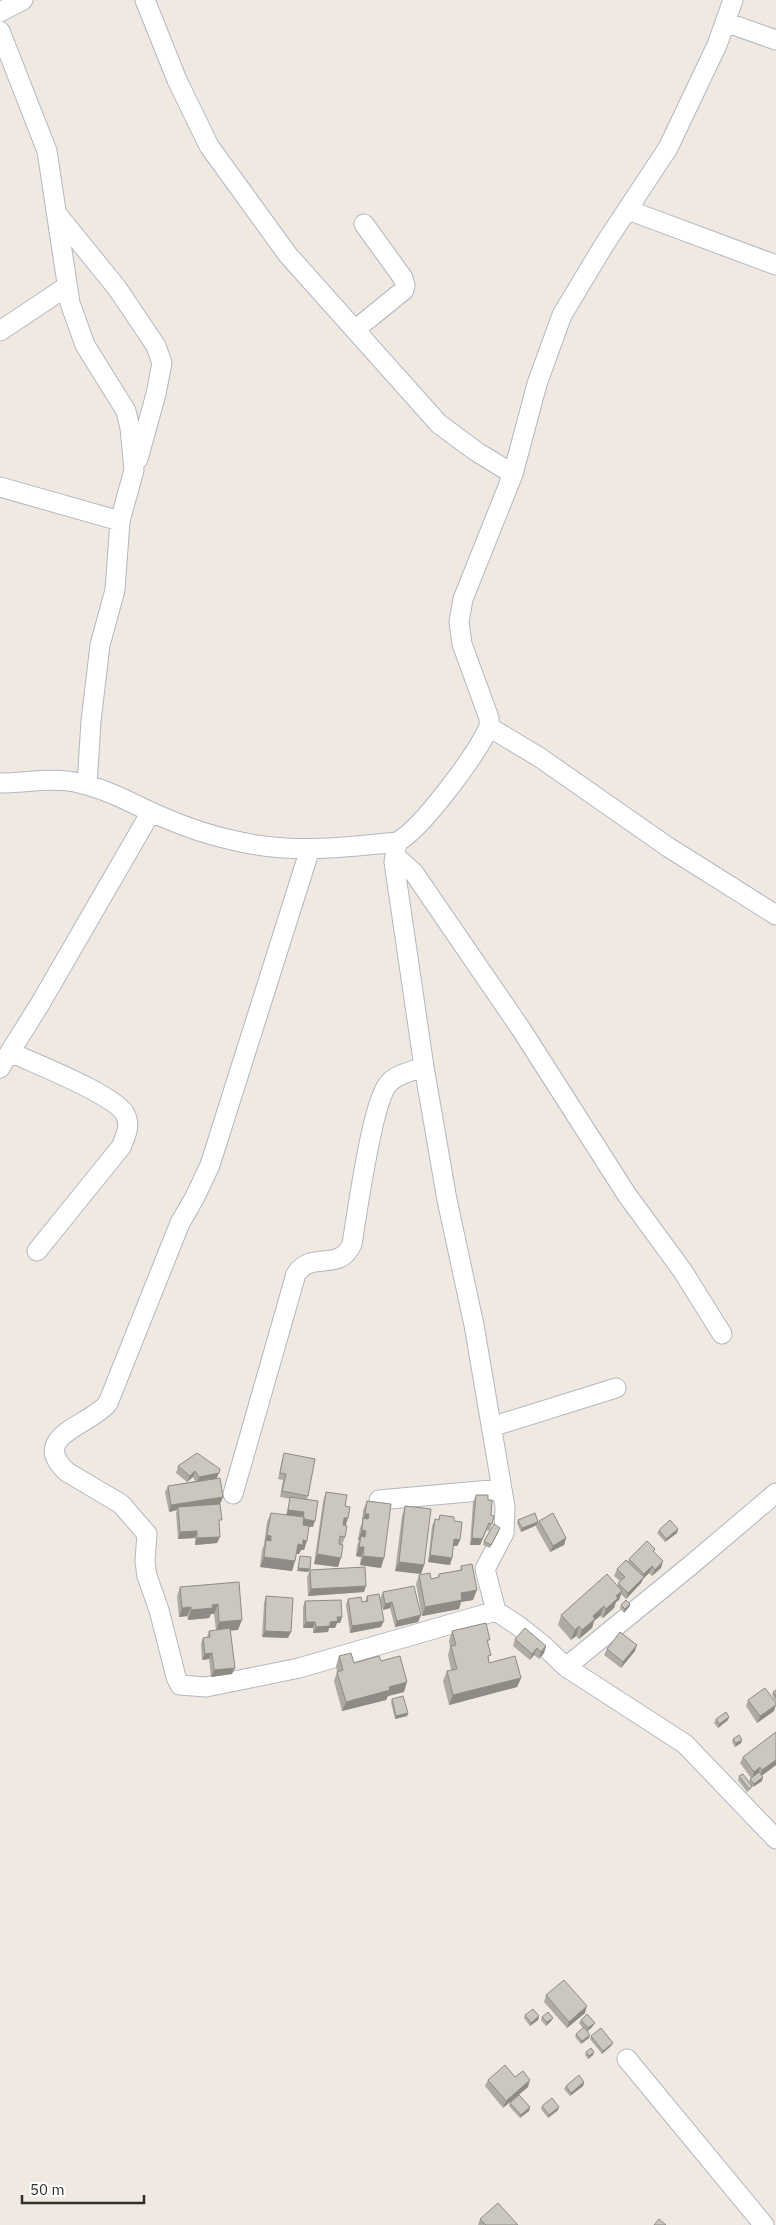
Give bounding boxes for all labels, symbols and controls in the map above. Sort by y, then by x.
scale bar [22,2172,145,2204]
text: 50 m [30,2180,65,2199]

